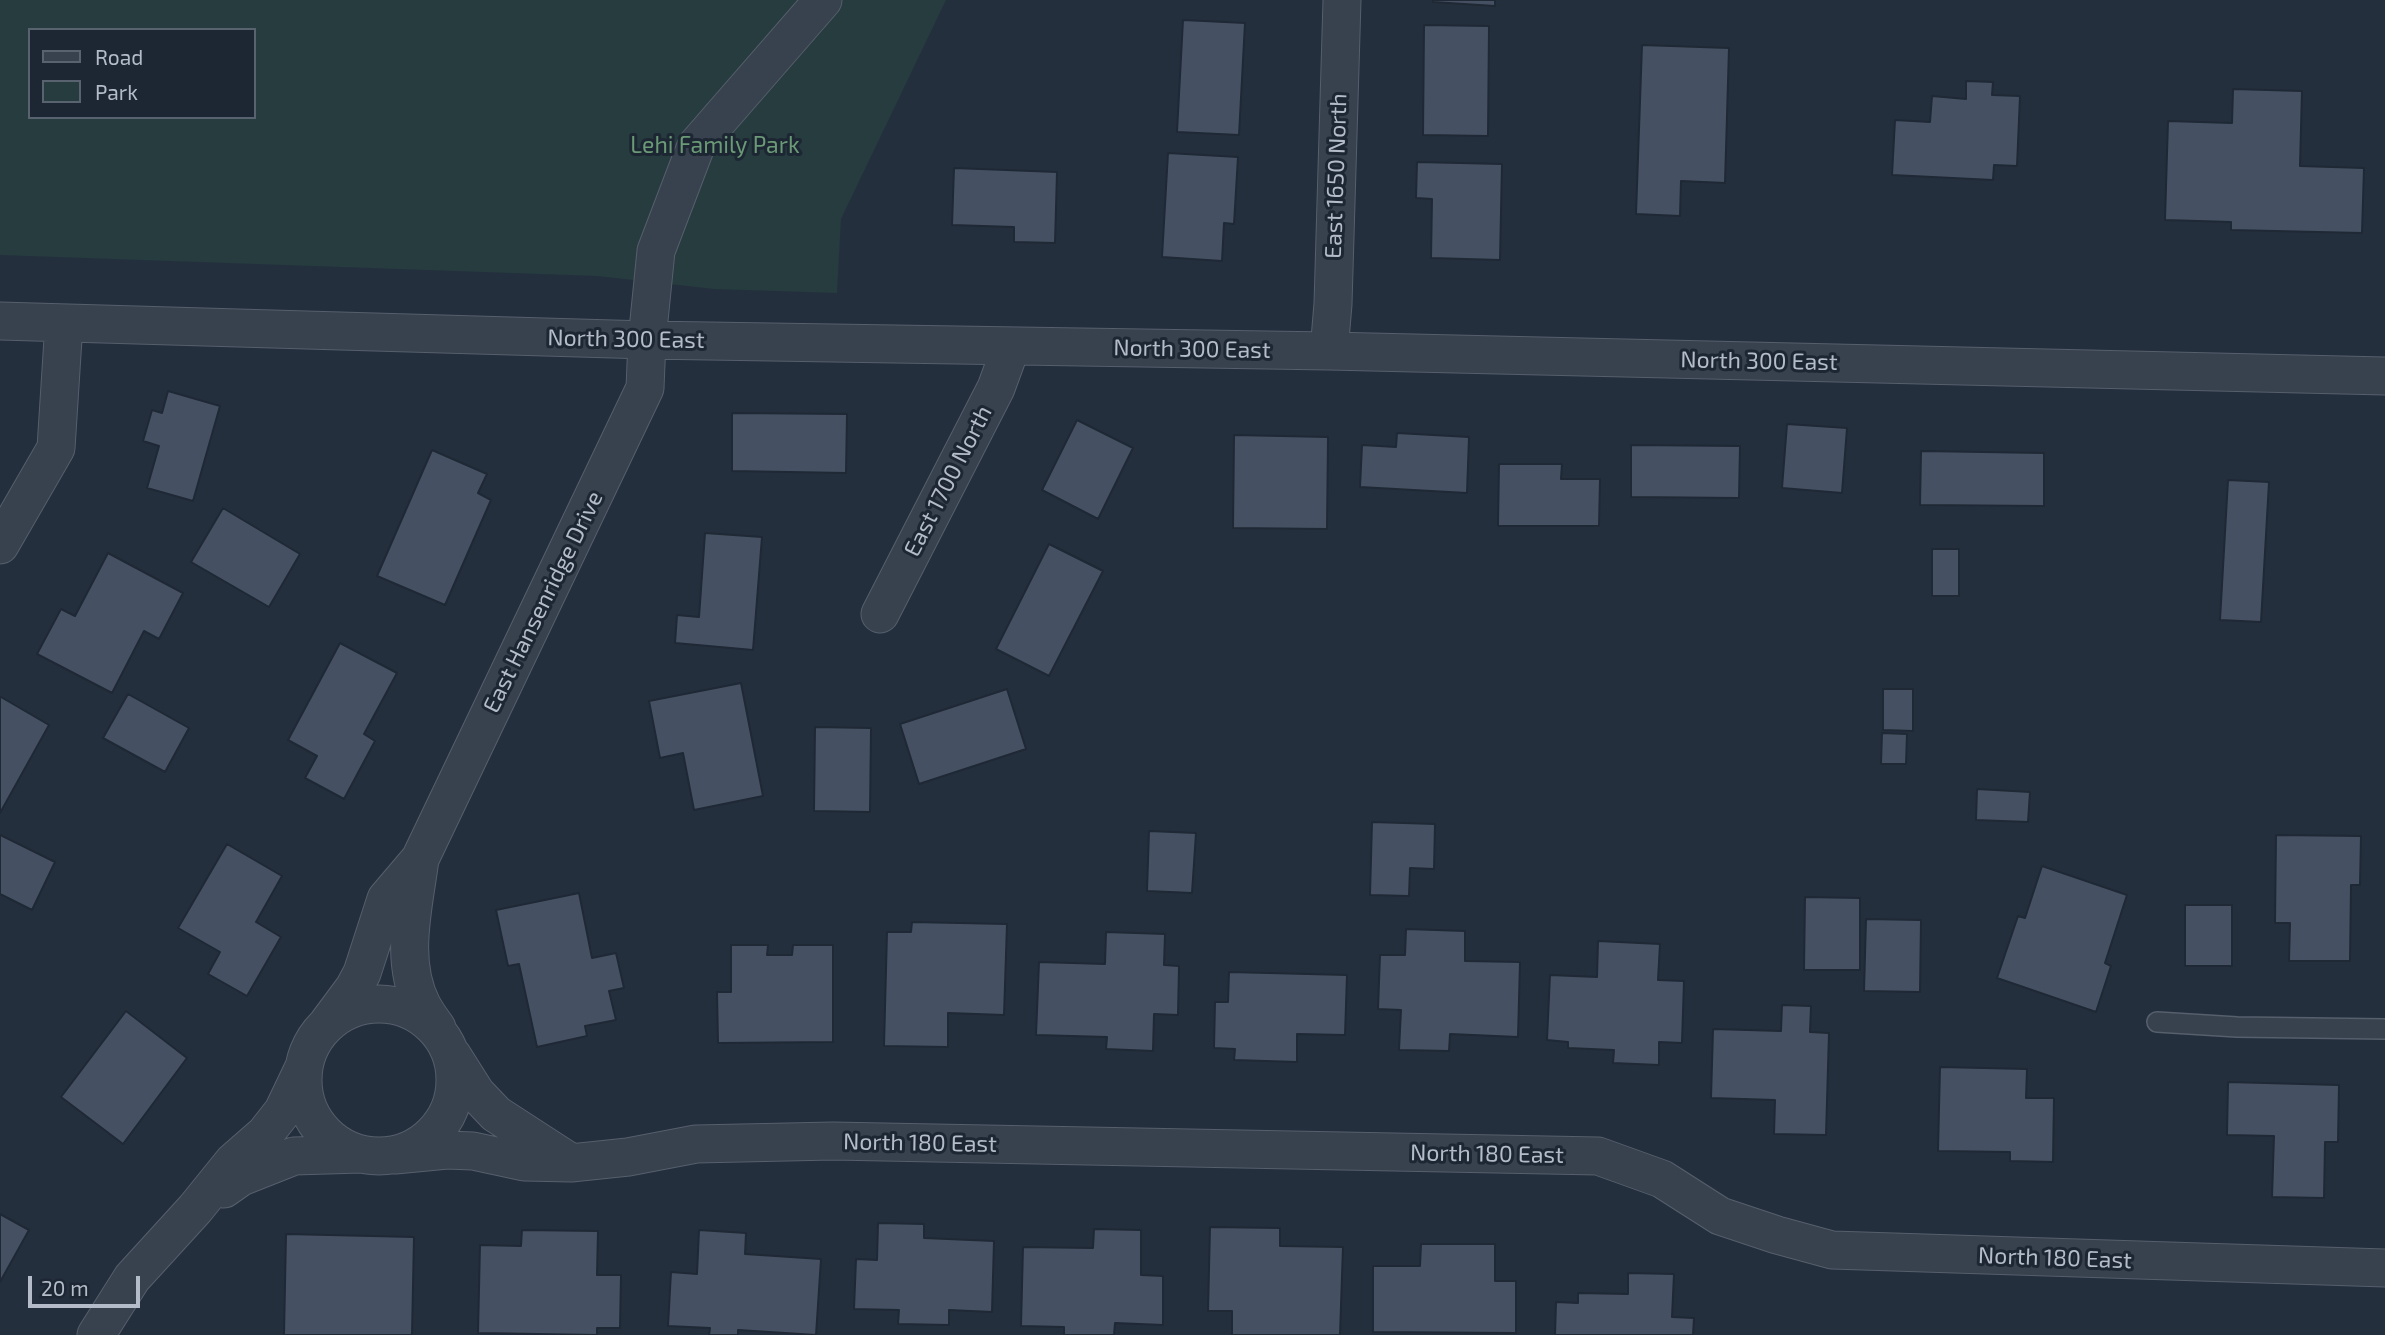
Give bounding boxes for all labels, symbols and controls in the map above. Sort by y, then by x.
legend [28,28,256,119]
text: Road [95,44,143,69]
text: Park [95,79,138,104]
street label: East 1650 North [1319,93,1353,259]
park label: Lehi Family Park [630,131,800,159]
street label: North 300 East [547,324,705,354]
street label: North 300 East [1113,334,1271,364]
street label: North 300 East [1680,346,1838,376]
street label: East 1700 North [898,401,998,561]
street label: East Hansenridge Drive [477,487,609,717]
street label: North 180 East [843,1128,997,1158]
street label: North 180 East [1410,1139,1564,1169]
street label: North 180 East [1978,1242,2132,1274]
scale bar [32,1262,144,1306]
text: 20 m [41,1275,89,1300]

